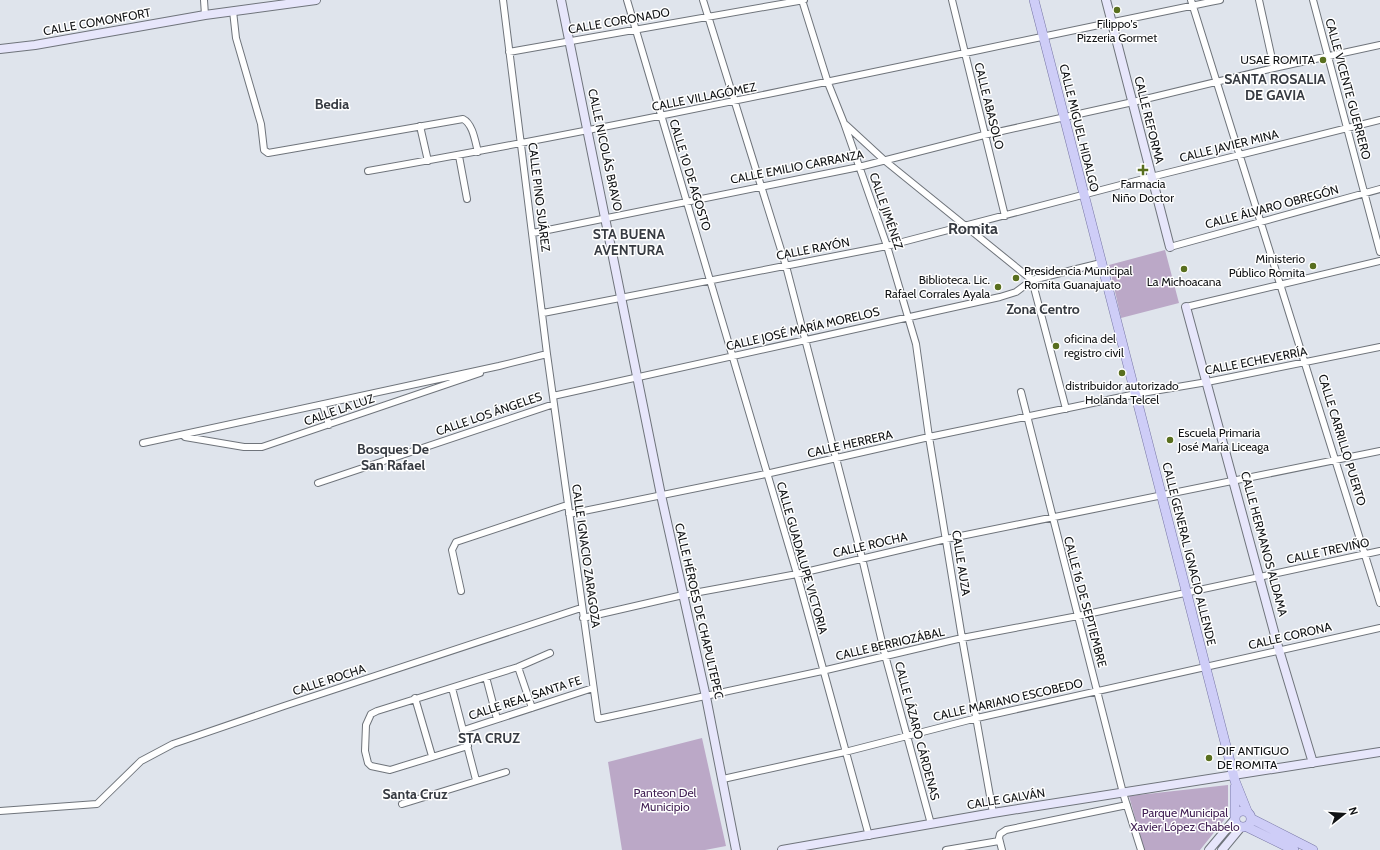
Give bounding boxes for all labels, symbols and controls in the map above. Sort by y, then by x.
street label: CALLE CORONADO [567,4,671,37]
street label: CALLE COMONFORT [42,5,152,38]
marker: Filippo's Pizzeria Gormet [1112,5,1122,15]
place label: Filippo's Pizzeria Gormet [1077,16,1157,45]
street label: CALLE VICENTE GUERRERO [1322,17,1375,161]
place label: USAE ROMITA [1240,52,1316,67]
marker: USAE ROMITA [1318,55,1328,65]
street label: CALLE ABASOLO [971,61,1008,151]
street label: CALLE MIGUEL HIDALGO [1056,62,1103,194]
district label: SANTA ROSALIA DE GAVIA [1224,70,1326,104]
street label: CALLE REFORMA [1131,74,1168,166]
street label: CALLE VILLAGÓMEZ [650,79,758,114]
street label: CALLE NICOLÁS BRAVO [585,87,626,213]
district label: Bedia [315,95,349,113]
street label: CALLE 10 DE AGOSTO [666,117,715,233]
street label: CALLE JAVIER MINA [1178,126,1281,165]
street label: CALLE PINO SUÁREZ [525,142,554,253]
street label: CALLE EMILIO CARRANZA [729,146,866,187]
marker: Farmacia Niño Doctor [1138,165,1148,175]
street label: CALLE JIMÉNEZ [866,170,907,252]
place label: Farmacia Niño Doctor [1112,176,1174,205]
street label: CALLE ÁLVARO OBREGÓN [1203,181,1340,232]
district label: Romita [948,219,998,238]
district label: STA BUENA AVENTURA [593,225,665,259]
street label: CALLE RAYÓN [775,234,851,263]
place label: Ministerio Público Romita [1229,251,1305,280]
marker: Ministerio Público Romita [1308,261,1318,271]
place label: Presidencia Municipal Romita Guanajuato [1024,263,1133,292]
marker: La Michoacana [1179,264,1189,274]
place label: Biblioteca. Lic. Rafael Corrales Ayala [885,272,990,301]
marker: Presidencia Municipal Romita Guanajuato [1011,273,1021,283]
place label: La Michoacana [1147,274,1222,289]
marker: Biblioteca. Lic. Rafael Corrales Ayala [993,282,1003,292]
district label: Zona Centro [1006,300,1080,318]
street label: CALLE JOSÉ MARÍA MORELOS [725,304,881,353]
place label: oficina del registro civil [1064,331,1124,360]
marker: oficina del registro civil [1051,341,1061,351]
street label: CALLE ECHEVERRÍA [1203,343,1309,378]
marker: distribuidor autorizado Holanda Telcel [1117,368,1127,378]
street label: CALLE CARRILLO PUERTO [1315,372,1370,507]
place label: distribuidor autorizado Holanda Telcel [1065,378,1179,407]
street label: CALLE LOS ÁNGELES [434,388,544,439]
street label: CALLE LA LUZ [302,390,376,429]
place label: Escuela Primaria José María Liceaga [1177,425,1269,454]
street label: CALLE HERRERA [806,426,895,461]
marker: Escuela Primaria José María Liceaga [1165,435,1175,445]
district label: Bosques De San Rafael [357,440,429,474]
street label: CALLE GENERAL IGNACIO ALLENDE [1159,461,1220,647]
street label: CALLE HERMANOS ALDAMA [1238,470,1291,619]
street label: CALLE GUADALUPE VICTORIA [774,480,832,636]
street label: CALLE IGNACIO ZARAGOZA [569,483,604,629]
street label: CALLE HÉROES DE CHAPULTEPEC [672,521,727,700]
street label: CALLE ROCHA [831,529,909,560]
street label: CALLE AUZA [949,529,974,597]
street label: CALLE TREVIÑO [1285,534,1371,567]
street label: CALLE 16 DE SEPTIEMBRE [1061,535,1110,669]
street label: CALLE CORONA [1247,619,1334,652]
street label: CALLE BERRIOZÁBAL [834,624,946,663]
street label: CALLE ROCHA [290,660,368,698]
street label: CALLE LÁZARO CÁRDENAS [892,660,943,802]
street label: CALLE REAL SANTA FE [467,672,583,723]
street label: CALLE MARIANO ESCOBEDO [932,675,1084,724]
district label: STA CRUZ [458,729,520,747]
place label: DIF ANTIGUO DE ROMITA [1217,743,1289,772]
marker: DIF ANTIGUO DE ROMITA [1204,753,1214,763]
district label: Santa Cruz [382,785,448,803]
park label: Panteon Del Municipio [634,785,697,814]
street label: CALLE GALVÁN [966,785,1046,812]
north arrow [1324,794,1364,834]
park label: Parque Municipal Xavier López Chabelo [1130,805,1240,834]
text: N [1346,805,1361,817]

